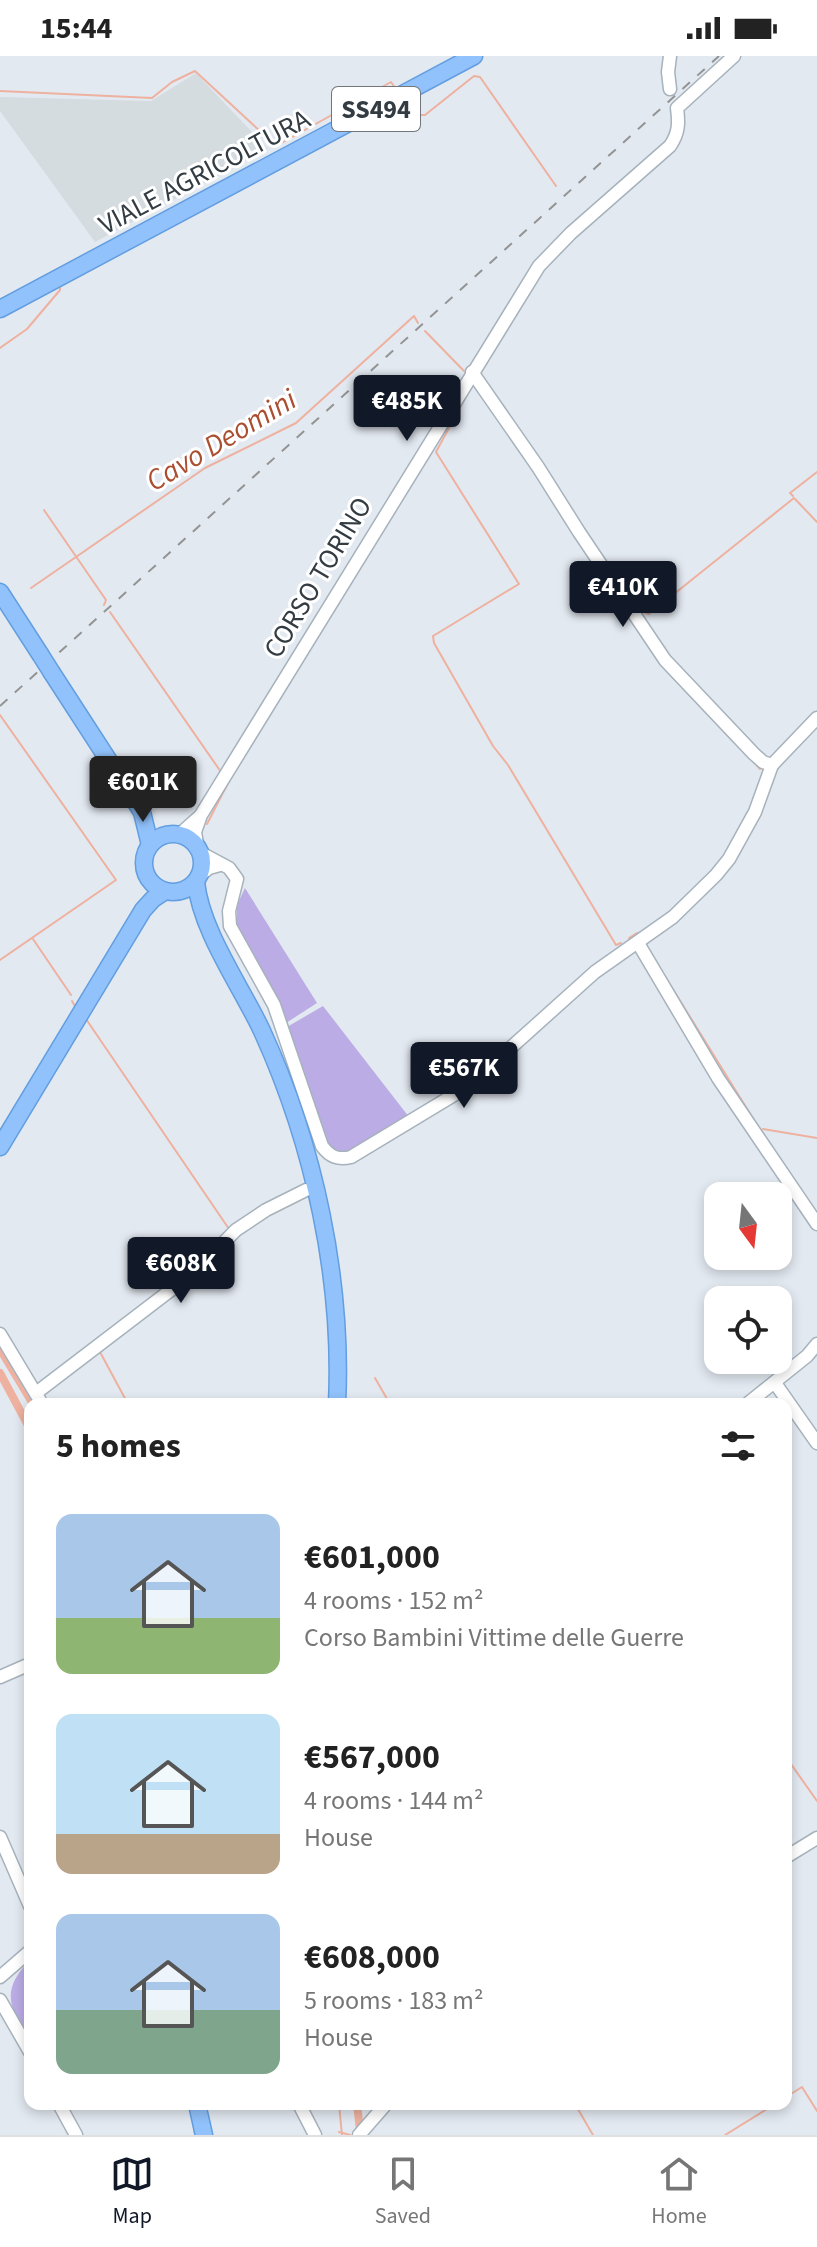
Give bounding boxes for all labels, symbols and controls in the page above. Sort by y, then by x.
text: 15:44 [40,7,112,50]
road number: SS494 [332,87,420,131]
street label: VIALE AGRICOLTURA [92,99,318,245]
pin: €485K [351,375,463,443]
water label: Cavo Deomini [138,378,305,502]
text: €485K [372,382,442,419]
street label: CORSO TORINO [254,489,382,666]
pin: €410K [567,561,679,629]
text: €410K [588,568,658,605]
pin: €601K [87,756,199,824]
text: €601K [108,763,178,800]
pin: €567K [408,1042,520,1110]
text: €567K [429,1049,499,1086]
north arrow [704,1182,792,1270]
map controls [704,1182,792,1374]
pin: €608K [125,1237,237,1305]
text: €608K [146,1244,216,1281]
button: locate [704,1286,792,1374]
text: 5 homes [56,1422,181,1471]
icon: filters [716,1424,760,1468]
text: €601,000 [304,1533,440,1582]
icon: home [120,1546,216,1642]
text: 4 rooms · 152 m² [304,1582,483,1619]
text: Corso Bambini Vittime delle Guerre [304,1619,684,1656]
text: €567,000 [304,1733,440,1782]
icon: home [120,1746,216,1842]
text: 4 rooms · 144 m² [304,1782,483,1819]
text: House [304,1819,373,1856]
text: €608,000 [304,1933,440,1982]
icon: home [120,1946,216,2042]
text: 5 rooms · 183 m² [304,1982,483,2019]
text: House [304,2019,373,2056]
tab: Map [110,2152,154,2232]
tab: Saved [375,2152,431,2232]
tab: Home [651,2152,707,2232]

